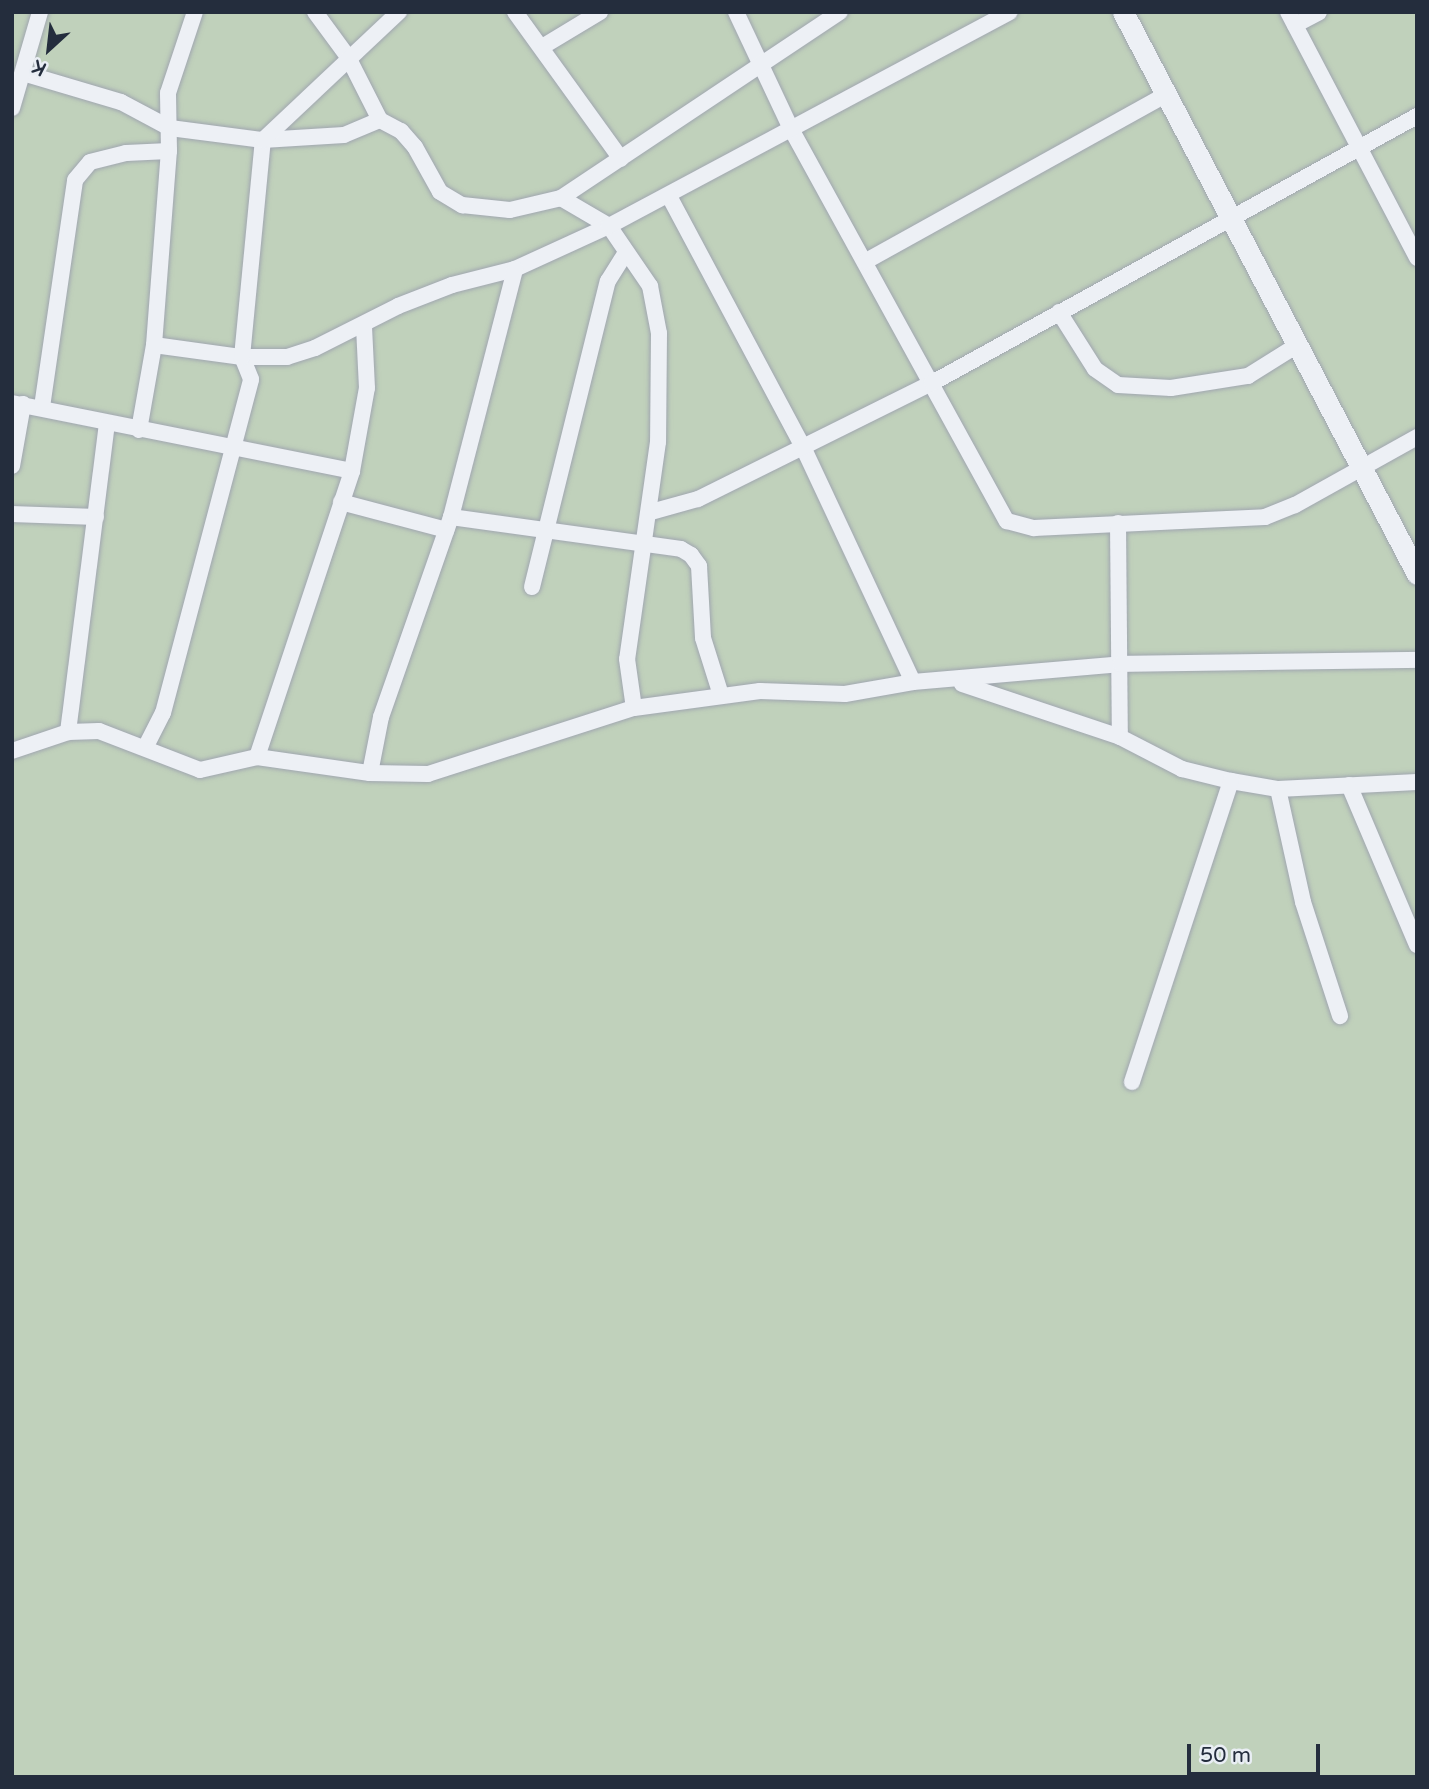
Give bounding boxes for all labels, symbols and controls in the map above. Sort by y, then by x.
north arrow [14,14,84,84]
text: K [29,55,50,80]
scale bar [1191,1730,1324,1774]
text: 50 m [1200,1743,1251,1768]

